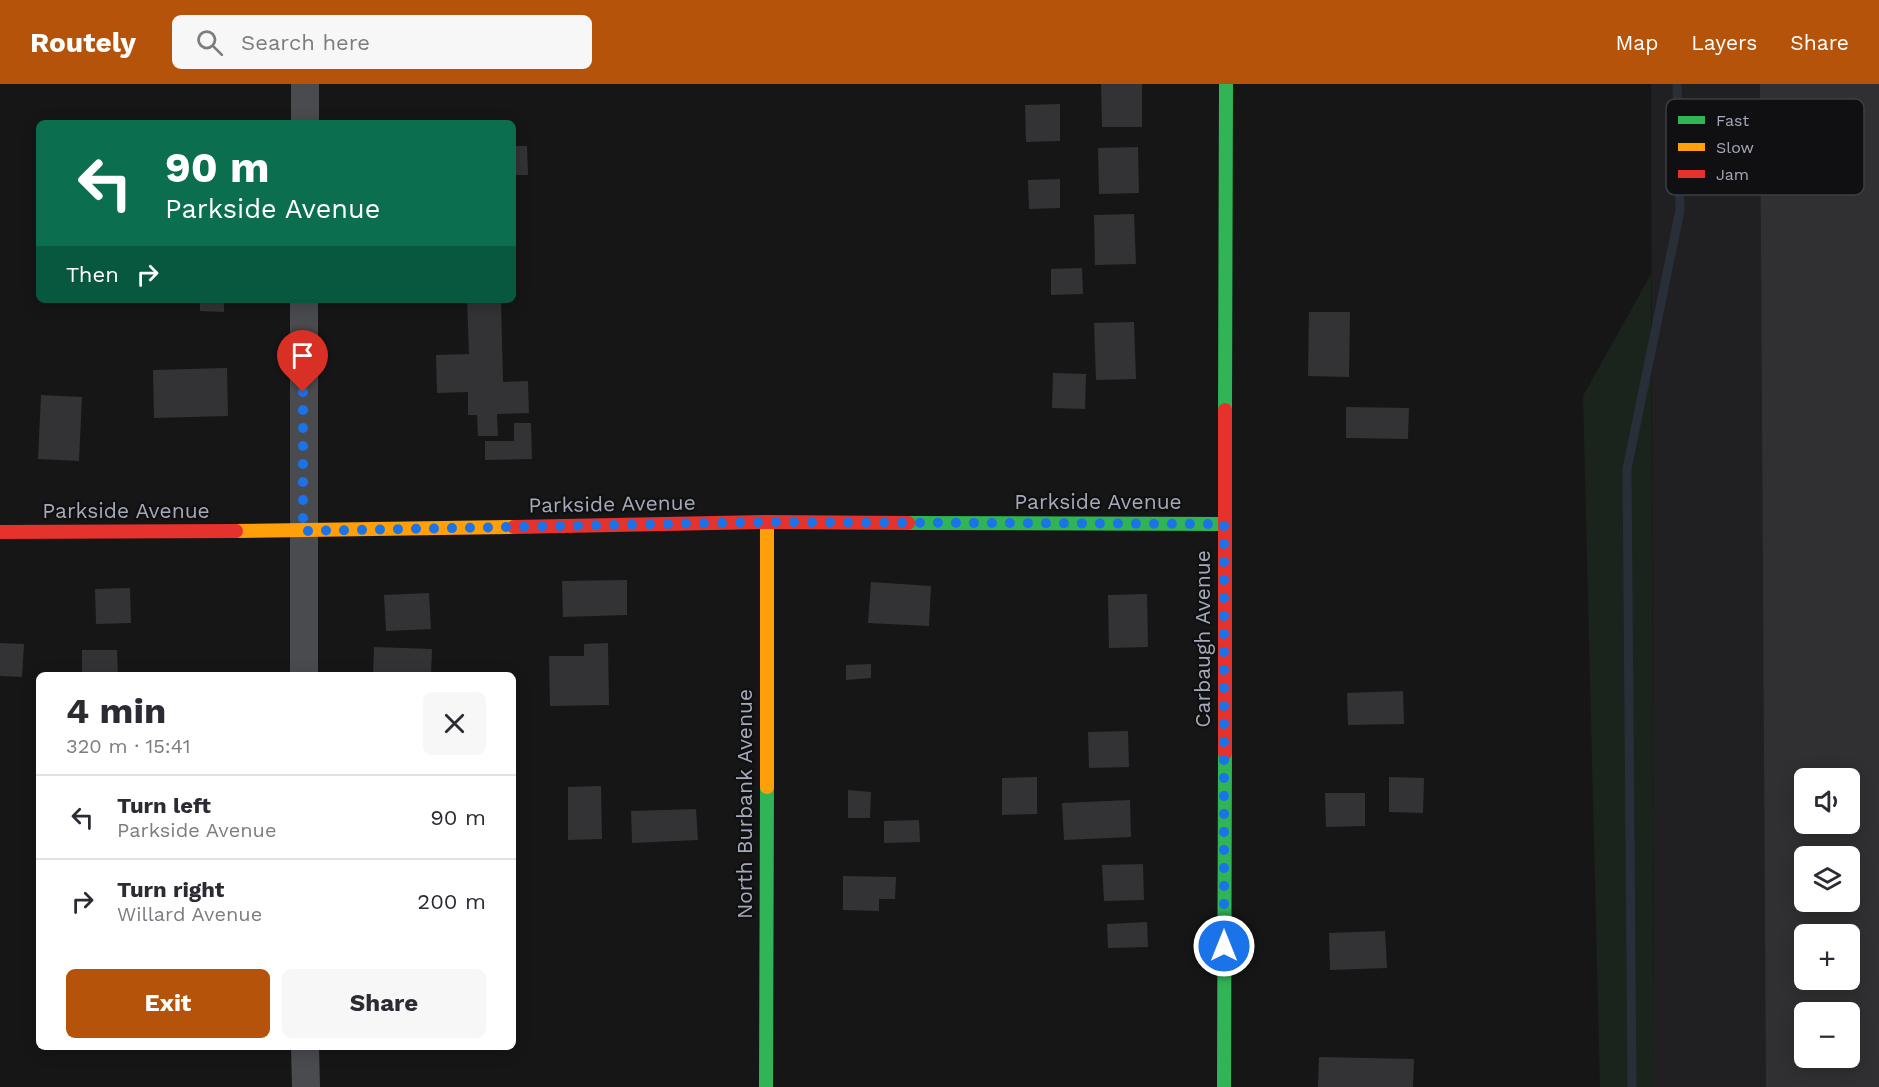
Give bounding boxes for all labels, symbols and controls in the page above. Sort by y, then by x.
search box [172,15,592,69]
text: Routely [30,26,136,59]
icon: search [193,26,226,59]
text: Search here [241,30,370,55]
text: Map [1615,30,1658,55]
text: Layers [1691,30,1757,55]
text: Share [1790,30,1849,55]
legend [1666,99,1864,195]
text: Fast [1716,111,1749,130]
text: Slow [1716,138,1754,157]
text: 90 m [165,143,269,192]
icon: left [66,144,144,222]
text: Jam [1716,165,1749,184]
text: Parkside Avenue [165,193,380,225]
icon: right [131,258,164,291]
text: Then [66,262,119,287]
pin [277,330,328,392]
icon: arrive [286,339,319,372]
street label: Parkside Avenue [1014,489,1182,514]
street label: Parkside Avenue [528,490,696,517]
street label: Parkside Avenue [42,498,210,523]
street label: Carbaugh Avenue [1190,550,1215,728]
street label: North Burbank Avenue [732,689,757,919]
text: 4 min [66,690,166,732]
button: close [423,692,486,755]
text: 320 m · 15:41 [66,734,190,758]
map controls [1794,768,1860,1068]
button: sound [1794,768,1860,834]
text: Turn left [117,793,211,818]
icon: left [66,801,99,834]
text: 90 m [430,805,486,830]
text: Parkside Avenue [117,818,277,842]
button: layers [1794,846,1860,912]
text: Turn right [117,877,224,902]
icon: right [66,885,99,918]
text: 200 m [417,889,486,914]
text: Willard Avenue [117,902,262,926]
position arrow [1192,914,1256,978]
button: + [1794,924,1860,990]
button: Exit [66,969,270,1038]
button: Share [282,969,486,1038]
button: − [1794,1002,1860,1068]

